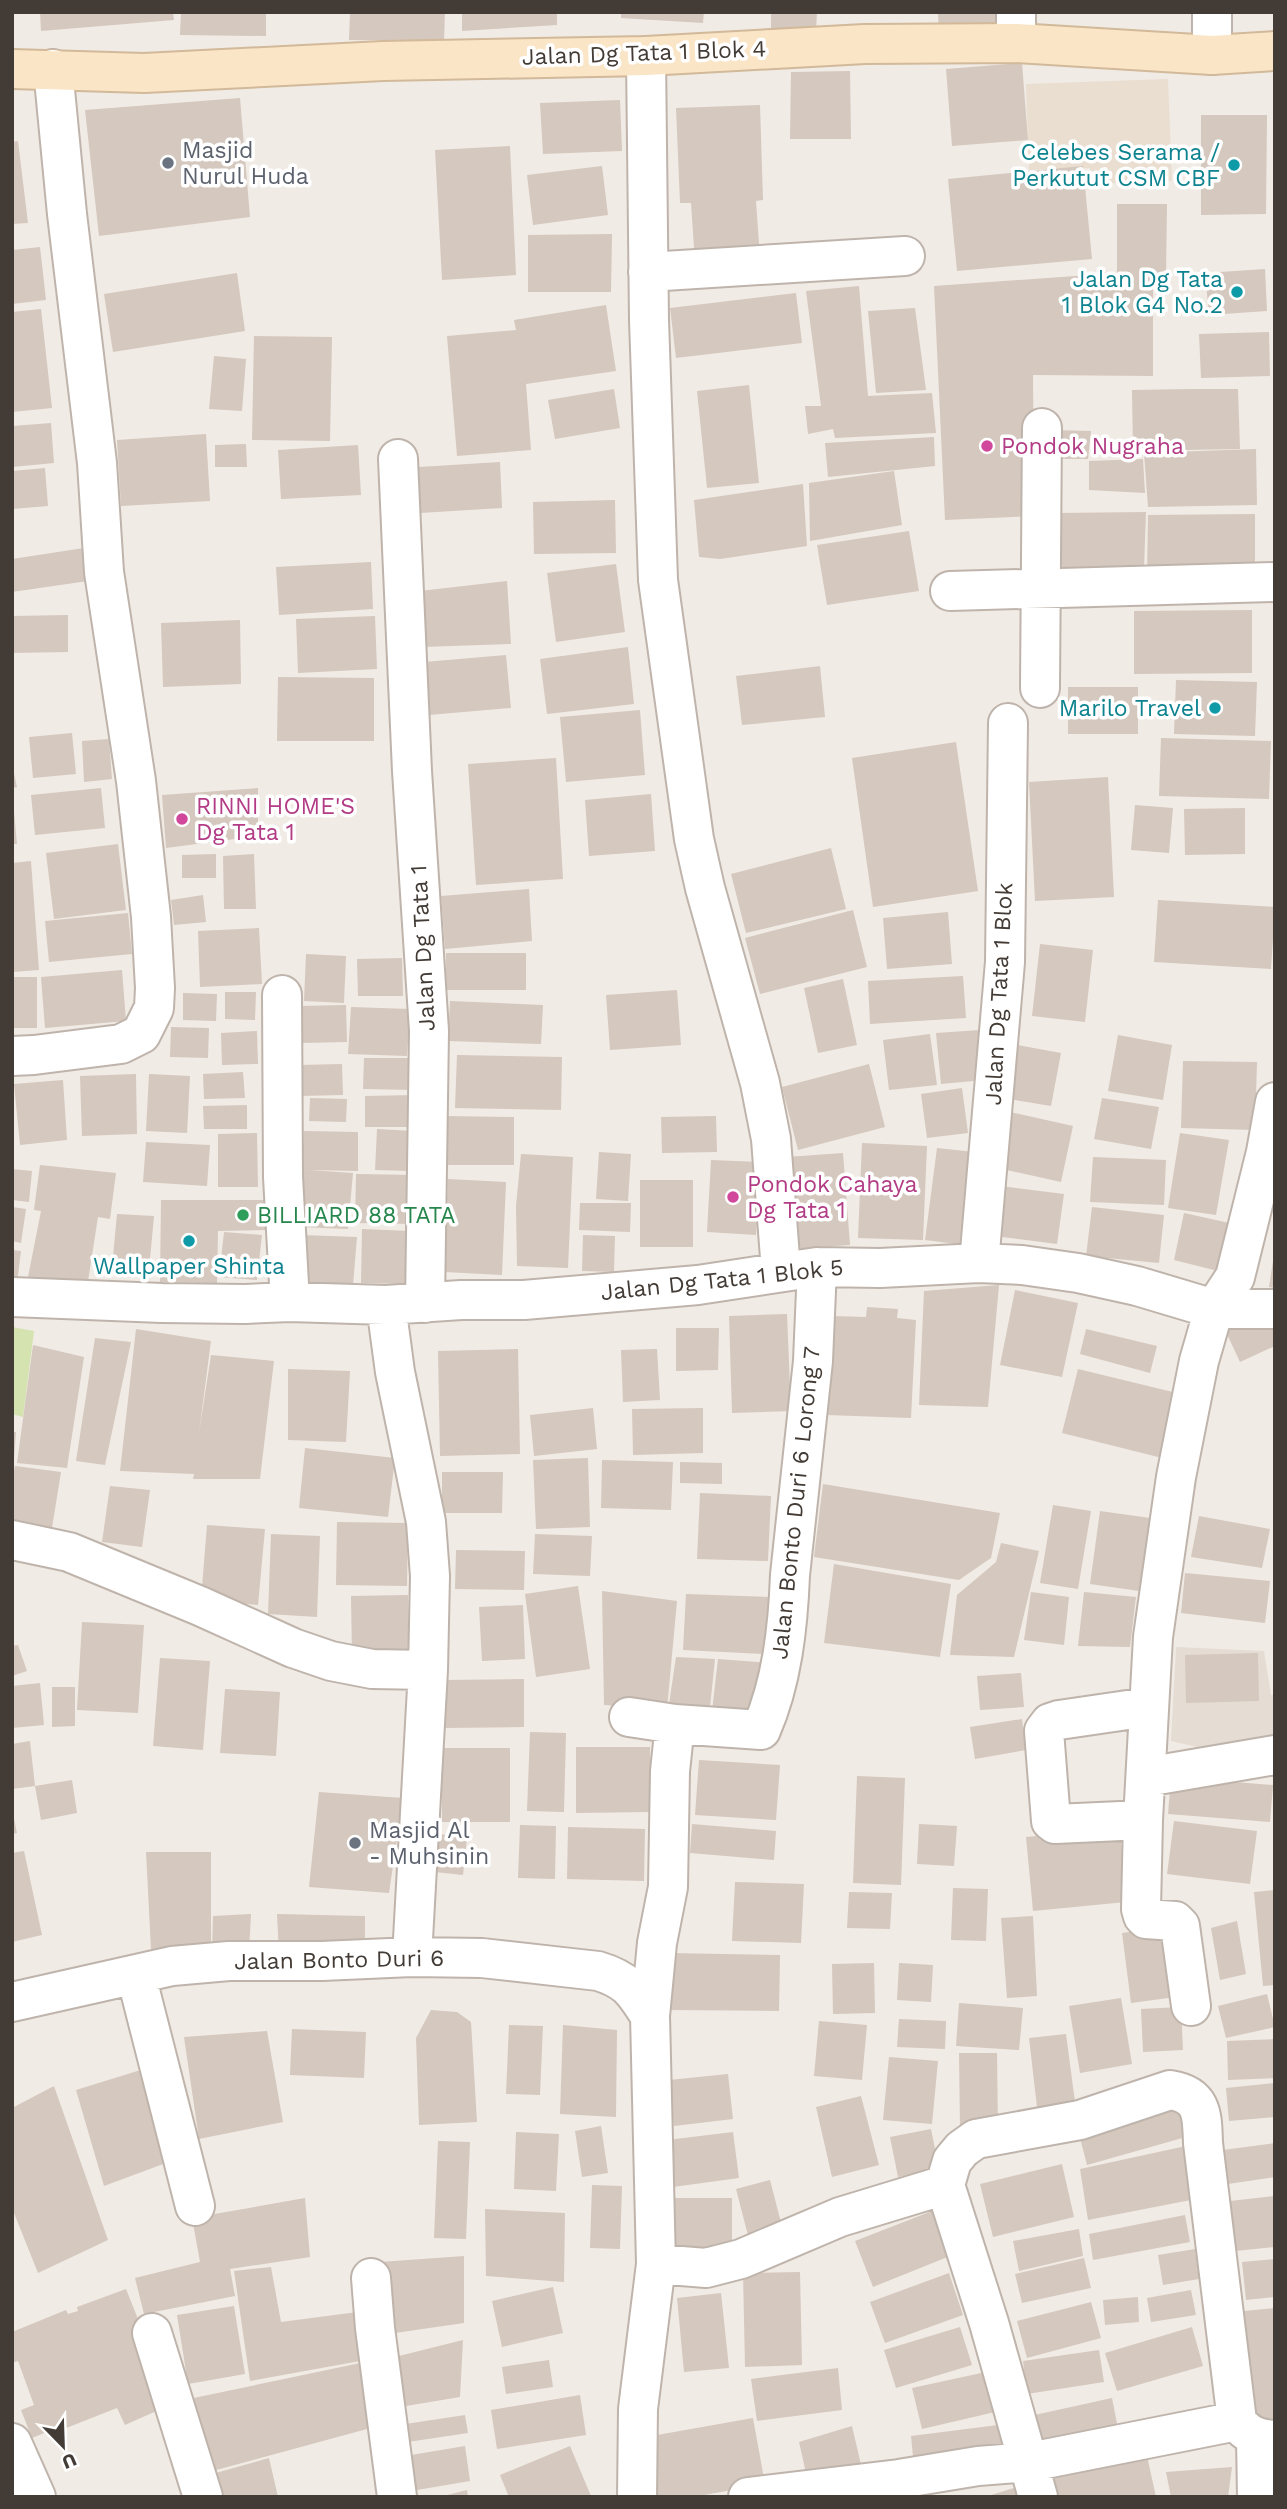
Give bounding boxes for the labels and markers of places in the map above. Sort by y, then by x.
place label: Masjid Nurul Huda [182,137,309,190]
place label: Celebes Serama / Perkutut CSM CBF [1012,139,1220,192]
marker: Masjid Nurul Huda [160,155,176,171]
marker: Celebes Serama / Perkutut CSM CBF [1226,157,1242,173]
place label: Jalan Dg Tata 1 Blok G4 No.2 [1062,266,1223,319]
marker: Jalan Dg Tata 1 Blok G4 No.2 [1229,284,1245,300]
place label: Pondok Nugraha [1001,433,1184,460]
marker: Pondok Nugraha [979,438,995,454]
place label: Marilo Travel [1059,695,1201,722]
marker: Marilo Travel [1207,700,1223,716]
place label: RINNI HOME'S Dg Tata 1 [196,793,355,846]
marker: RINNI HOME'S Dg Tata 1 [174,811,190,827]
place label: Pondok Cahaya Dg Tata 1 [747,1171,917,1224]
marker: Pondok Cahaya Dg Tata 1 [725,1189,741,1205]
place label: BILLIARD 88 TATA [257,1202,456,1229]
marker: BILLIARD 88 TATA [235,1207,251,1223]
marker: Wallpaper Shinta [181,1233,197,1249]
place label: Wallpaper Shinta [93,1253,285,1280]
place label: Masjid Al - Muhsinin [369,1817,489,1870]
marker: Masjid Al - Muhsinin [347,1835,363,1851]

